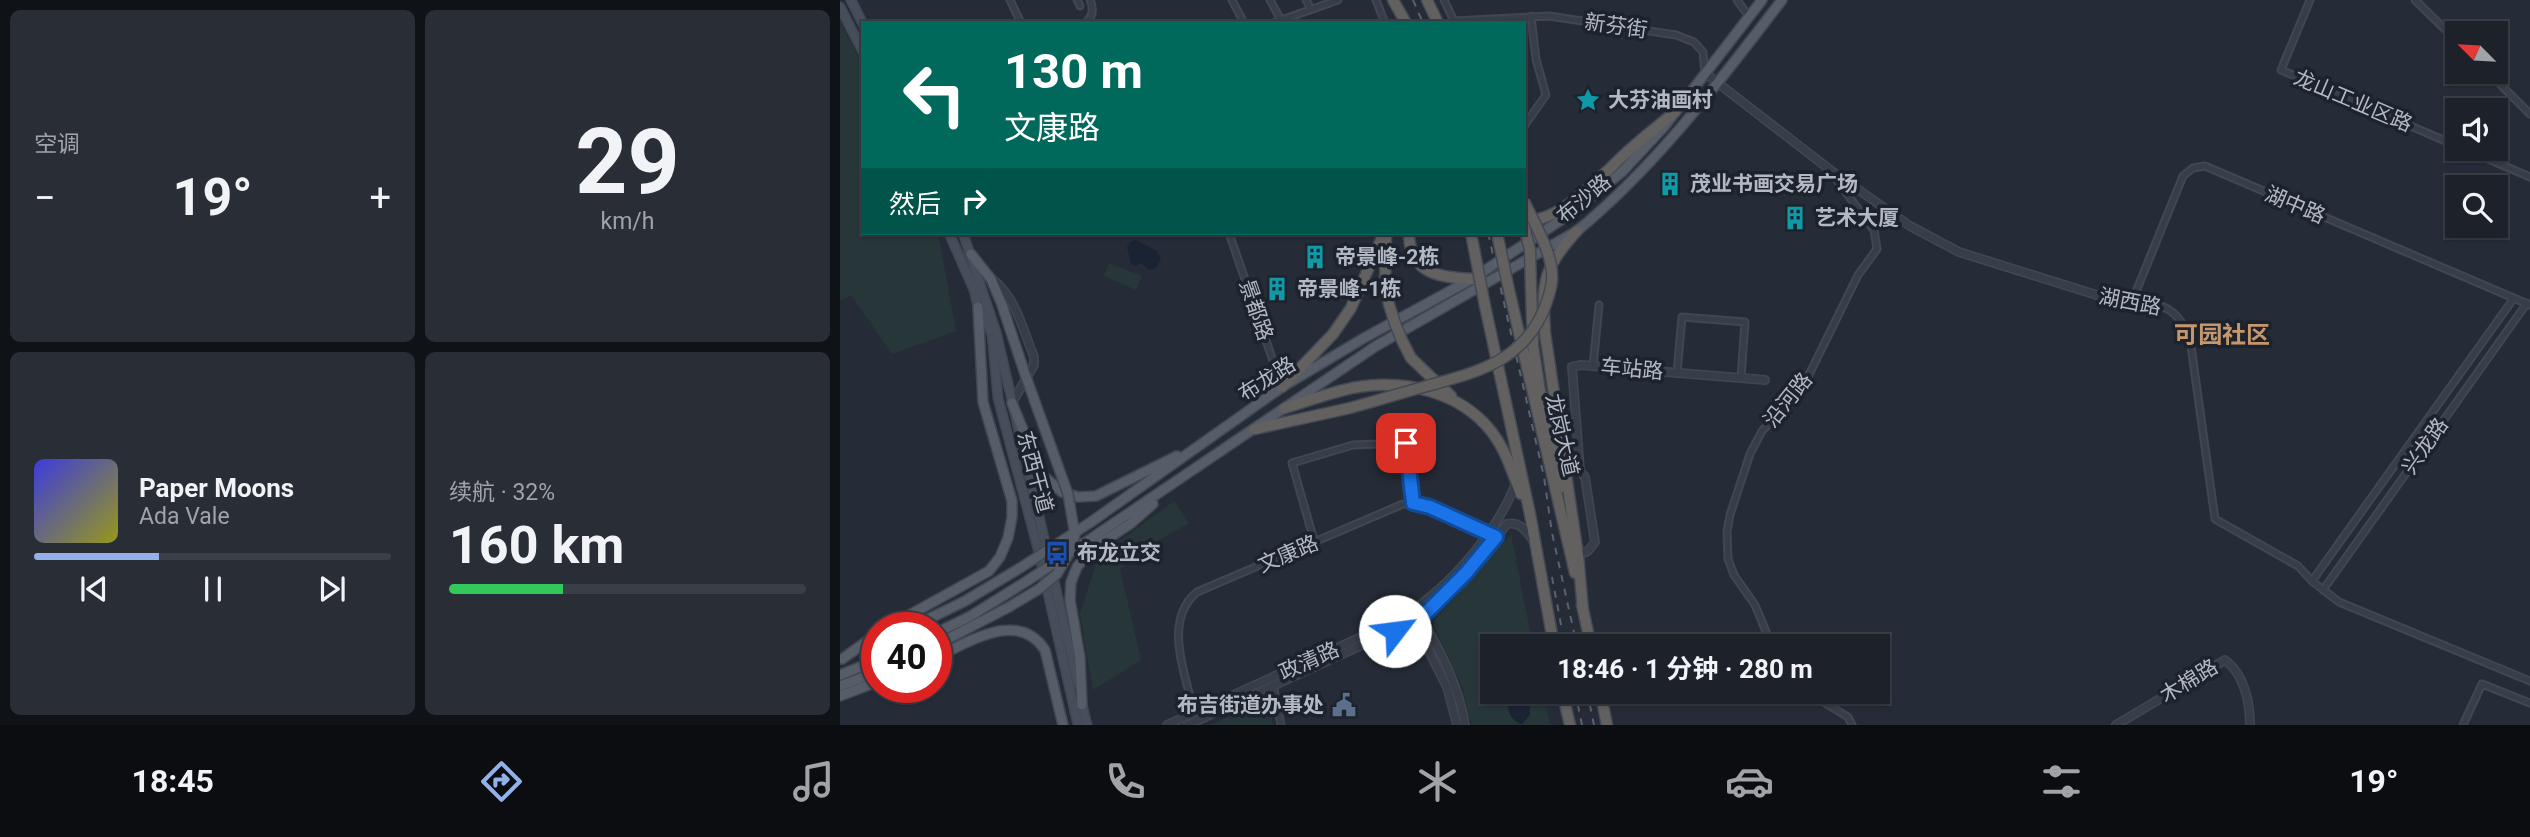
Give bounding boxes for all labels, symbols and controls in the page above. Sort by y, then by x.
street label: 新芬街 [1583,10,1649,42]
north arrow [2445,21,2508,84]
map controls [2445,21,2508,238]
text: 130 m [1004,43,1143,100]
icon: left [889,49,980,140]
street label: 龙山工业区路 [2290,65,2416,137]
place icon: 大芬油画村 [1574,86,1602,114]
place label: 大芬油画村 [1608,88,1713,112]
button: sound [2445,98,2508,161]
text: 29 [575,109,680,215]
text: 文康路 [1004,109,1100,147]
text: 空调 [34,131,80,158]
text: 19° [173,167,253,228]
street label: 布沙路 [1552,170,1616,228]
building icon: 茂业书画交易广场 [1656,170,1684,198]
place label: 茂业书画交易广场 [1690,172,1858,196]
button: search [2445,175,2508,238]
text: − [34,176,56,220]
text: + [369,176,391,220]
icon: right [955,182,993,220]
street label: 湖中路 [2261,182,2329,228]
text: 然后 [889,189,941,219]
building icon: 艺术大厦 [1781,204,1809,232]
place label: 艺术大厦 [1815,206,1899,230]
text: km/h [601,208,655,235]
building icon: 帝景峰-2栋 [1301,243,1329,271]
place label: 帝景峰-2栋 [1335,245,1439,269]
building icon: 帝景峰-1栋 [1263,275,1291,303]
street label: 景都路 [1234,276,1278,344]
place label: 帝景峰-1栋 [1297,277,1401,301]
street label: 湖西路 [2097,284,2163,320]
district label: 可园社区 [2174,321,2270,349]
street label: 布龙路 [1234,352,1300,406]
street label: 车站路 [1600,354,1664,384]
street label: 沿河路 [1759,368,1817,432]
street label: 龙岗大道 [1541,391,1583,479]
pin [1376,413,1436,473]
street label: 兴龙路 [2397,413,2453,479]
icon: arrive [1387,424,1425,462]
street label: 东西干道 [1013,428,1057,516]
text: Paper Moons [139,473,294,503]
text: 续航 · 32% [449,479,555,506]
text: Ada Vale [139,503,230,530]
text: 160 km [449,515,624,576]
street label: 文康路 [1254,531,1322,577]
bus stop icon: 布龙立交 [1043,539,1071,567]
place label: 布龙立交 [1077,541,1161,565]
icon: previous [75,570,113,608]
icon: pause [194,570,232,608]
icon: next [313,570,351,608]
position arrow [1358,594,1432,668]
speed limit sign: 40 [861,612,952,703]
street label: 政清路 [1275,637,1343,685]
text: 18:46 · 1 分钟 · 280 m [1557,654,1813,684]
street label: 木棉路 [2156,654,2222,708]
public building icon: 布吉街道办事处 [1330,691,1358,719]
place label: 布吉街道办事处 [1177,693,1324,717]
icon: directions [477,757,526,806]
icon: music [789,757,838,806]
icon: phone [1101,757,1150,806]
icon: climate [1413,757,1462,806]
icon: car [1725,757,1774,806]
icon: filters [2037,757,2086,806]
text: 18:45 [132,762,214,800]
text: 19° [2349,762,2398,800]

